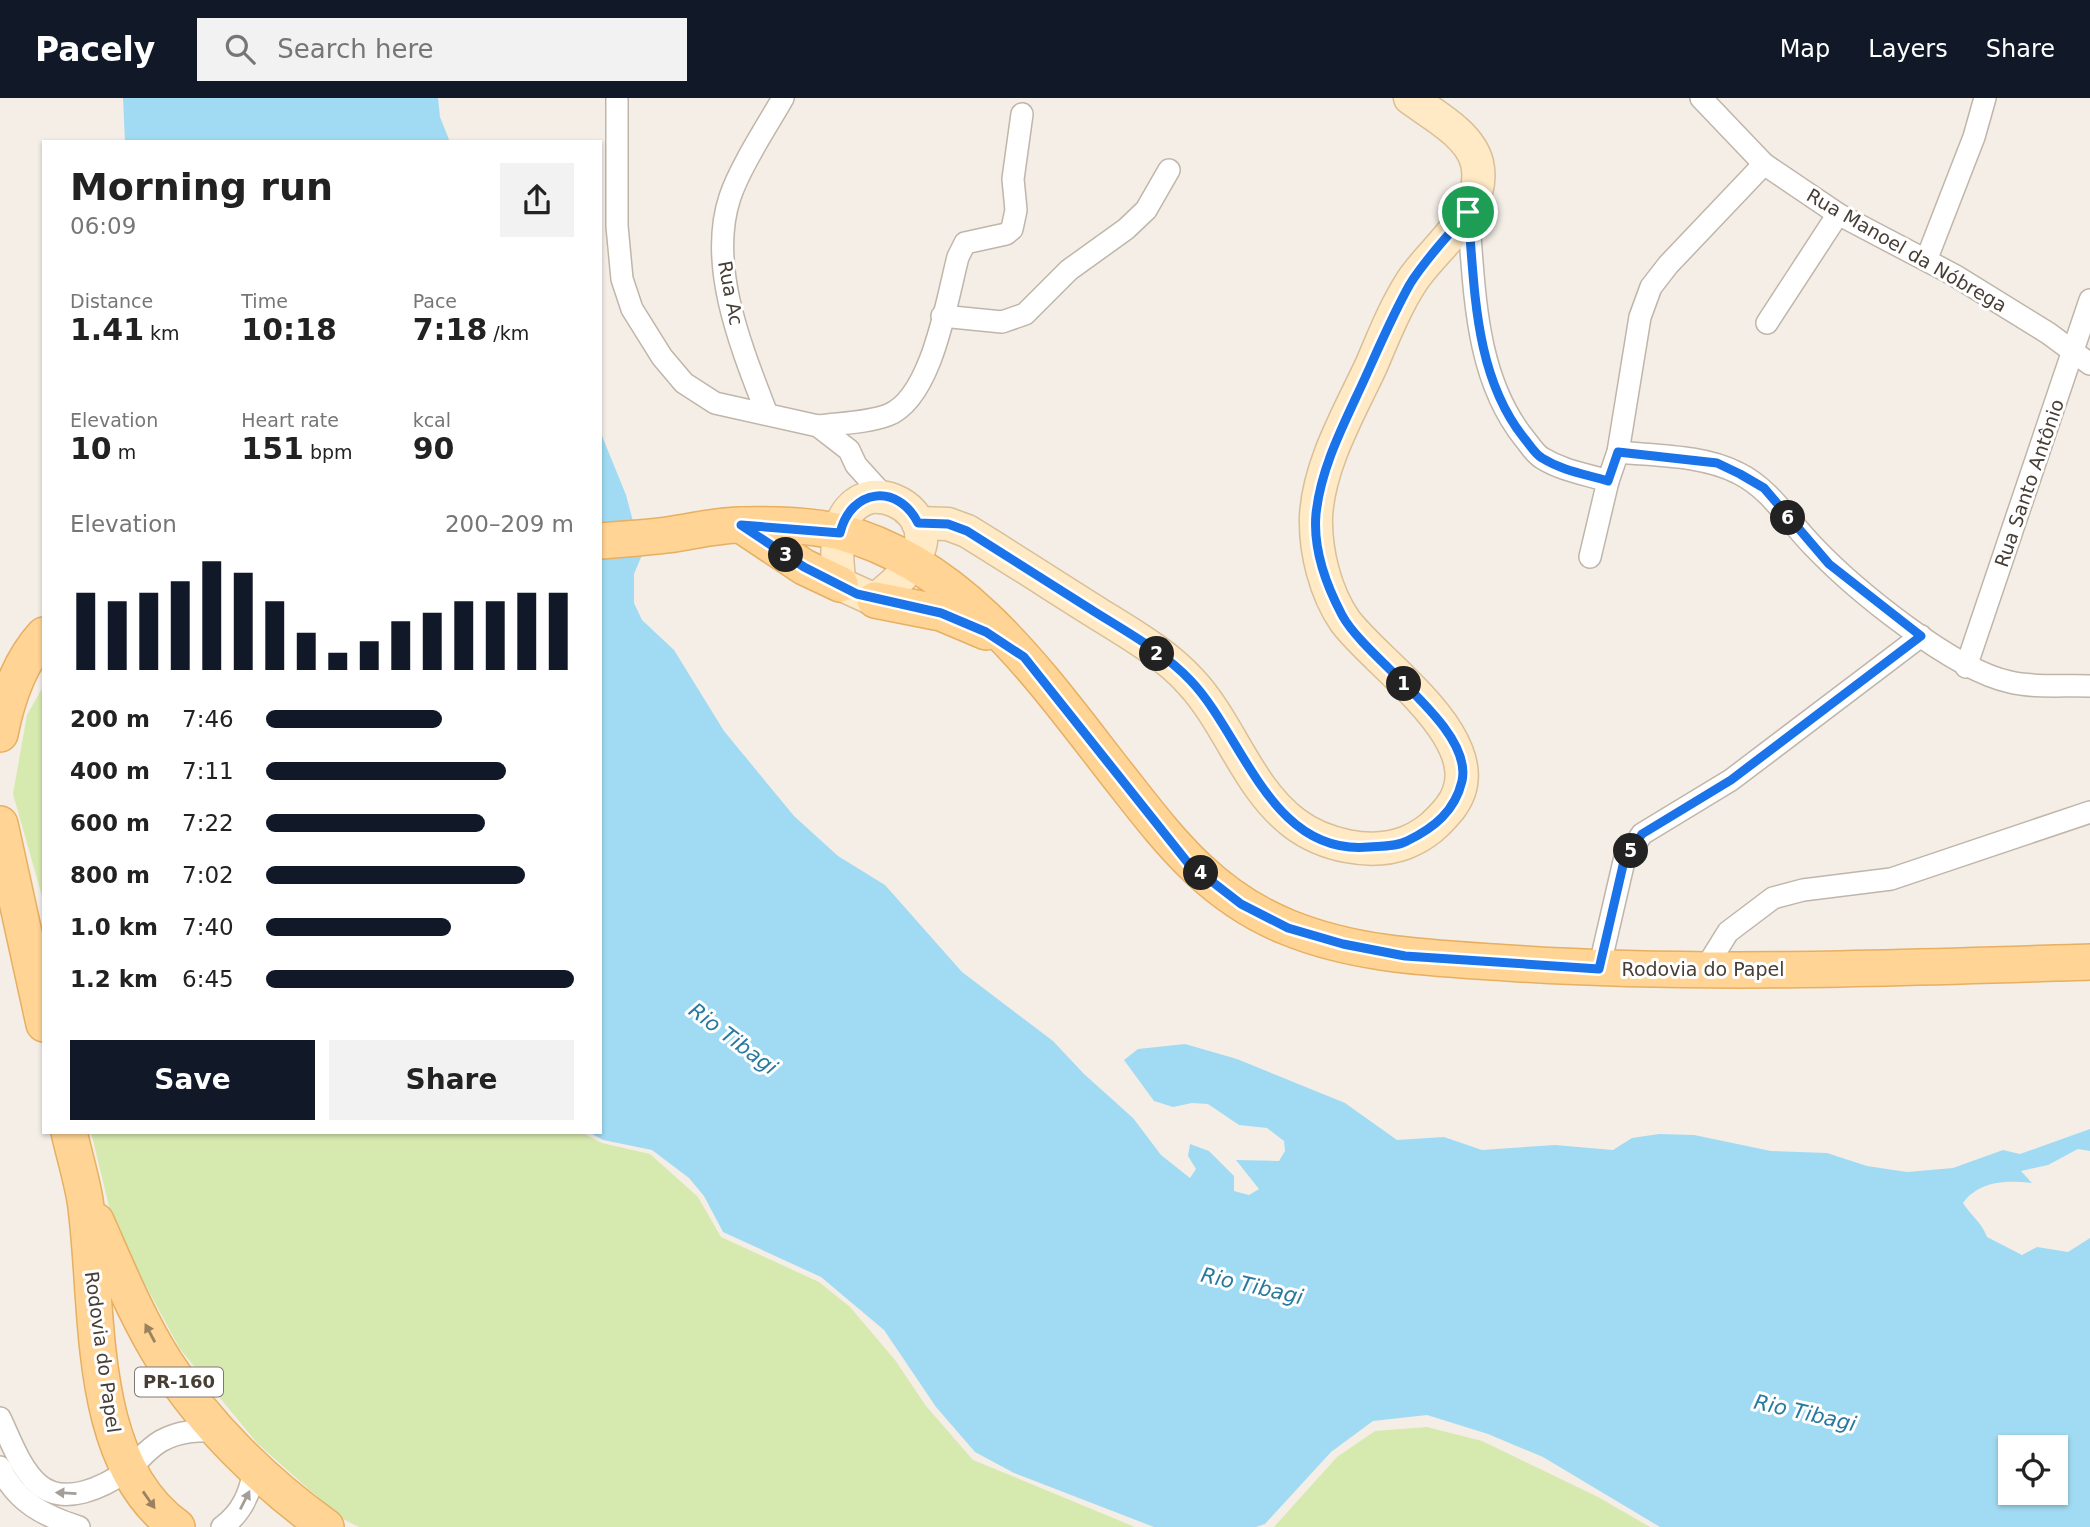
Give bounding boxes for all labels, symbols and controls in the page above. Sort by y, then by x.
search box [197,18,687,81]
text: Pacely [35,30,155,69]
icon: search [221,30,259,68]
text: Search here [277,34,434,64]
text: Map [1780,35,1830,63]
text: Layers [1868,35,1948,63]
text: Share [1986,35,2055,63]
button: share [500,163,574,237]
text: Morning run [70,165,333,209]
pin [1438,182,1498,242]
street label: Rua Manoel da Nóbrega [1803,184,2011,316]
icon: arrive [1449,193,1487,231]
text: 06:09 [70,213,136,239]
street label: Rua Ac [714,259,748,327]
text: Distance [70,290,153,312]
text: Time [241,290,288,312]
text: Pace [413,290,457,312]
text: 1.41 [70,312,144,347]
text: 10:18 [241,312,337,347]
text: 7:18 [413,312,487,347]
text: km [144,322,180,344]
text: /km [487,322,529,344]
street label: Rua Santo Antônio [1990,396,2068,570]
text: Elevation [70,409,158,431]
text: Heart rate [241,409,339,431]
text: kcal [413,409,451,431]
text: 10 [70,431,112,466]
text: 151 [241,431,304,466]
text: 90 [413,431,454,466]
text: m [112,441,136,463]
text: bpm [304,441,353,463]
pin: 6 [1770,500,1806,536]
text: 6 [1781,506,1794,528]
text: Elevation [70,511,177,537]
text: 200–209 m [445,511,574,537]
pin: 3 [768,538,804,573]
text: 3 [779,543,792,565]
pin: 2 [1140,636,1174,672]
text: 2 [1150,642,1163,664]
pin: 1 [1386,666,1422,702]
text: 1 [1397,672,1410,694]
text: 200 m [70,706,150,732]
text: 7:46 [182,706,234,732]
text: 400 m [70,758,150,784]
text: 7:11 [182,758,234,784]
text: 600 m [70,810,150,836]
text: 7:22 [182,810,234,836]
pin: 5 [1614,834,1648,868]
text: 5 [1624,839,1637,861]
pin: 4 [1184,856,1218,890]
text: 4 [1194,861,1207,883]
text: 800 m [70,862,150,888]
text: 7:02 [182,862,234,888]
text: 1.0 km [70,914,158,940]
text: 7:40 [182,914,234,940]
street label: Rodovia do Papel [1622,958,1784,980]
text: 1.2 km [70,966,158,992]
text: 6:45 [182,966,234,992]
water label: Rio Tibagi [684,998,782,1080]
button: Save [70,1040,315,1120]
button: Share [329,1040,574,1120]
water label: Rio Tibagi [1199,1263,1306,1309]
street label: Rodovia do Papel [81,1270,125,1434]
one-way arrow [144,1323,155,1343]
road number: PR-160 [135,1367,223,1396]
water label: Rio Tibagi [1752,1390,1859,1436]
map controls [1998,1435,2068,1505]
button: locate [1998,1435,2068,1505]
one-way arrow [55,1487,77,1498]
one-way arrow [238,1489,250,1509]
one-way arrow [142,1491,156,1509]

